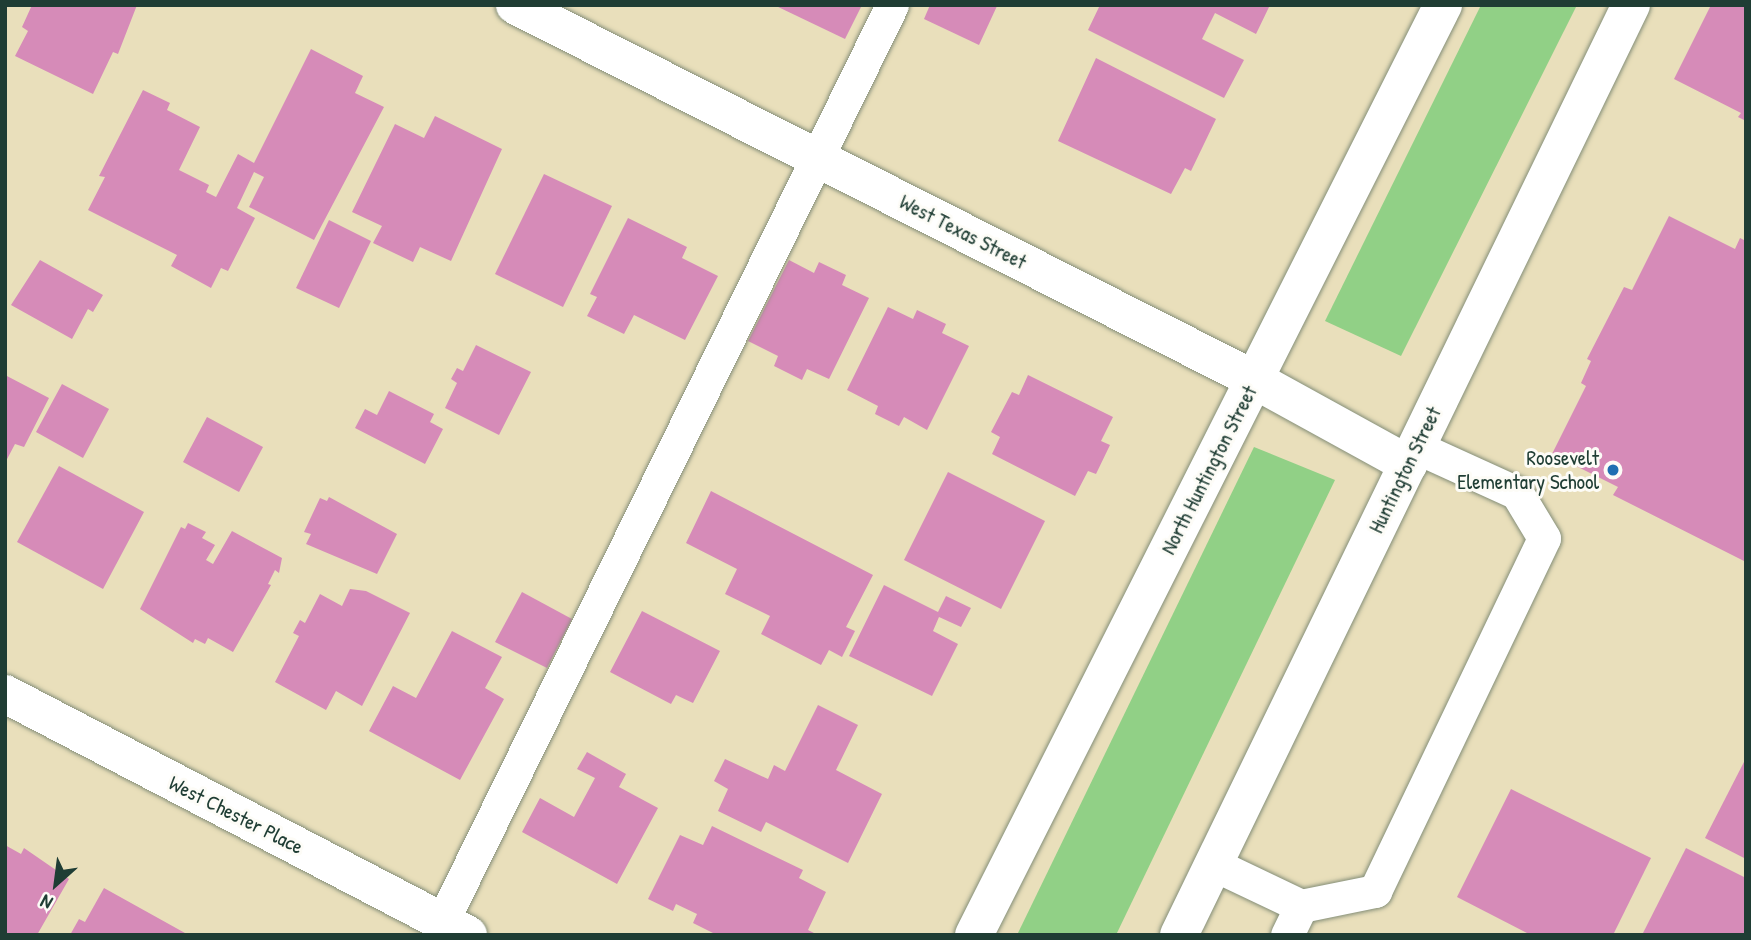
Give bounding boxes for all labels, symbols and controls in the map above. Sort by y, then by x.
street label: West Texas Street [895,189,1031,275]
street label: North Huntington Street [1156,381,1262,559]
street label: Huntington Street [1364,403,1446,537]
place label: Roosevelt Elementary School [1457,445,1599,495]
marker: Roosevelt Elementary School [1605,462,1621,478]
street label: West Chester Place [165,770,307,860]
north arrow [21,849,91,919]
text: N [36,889,57,916]

